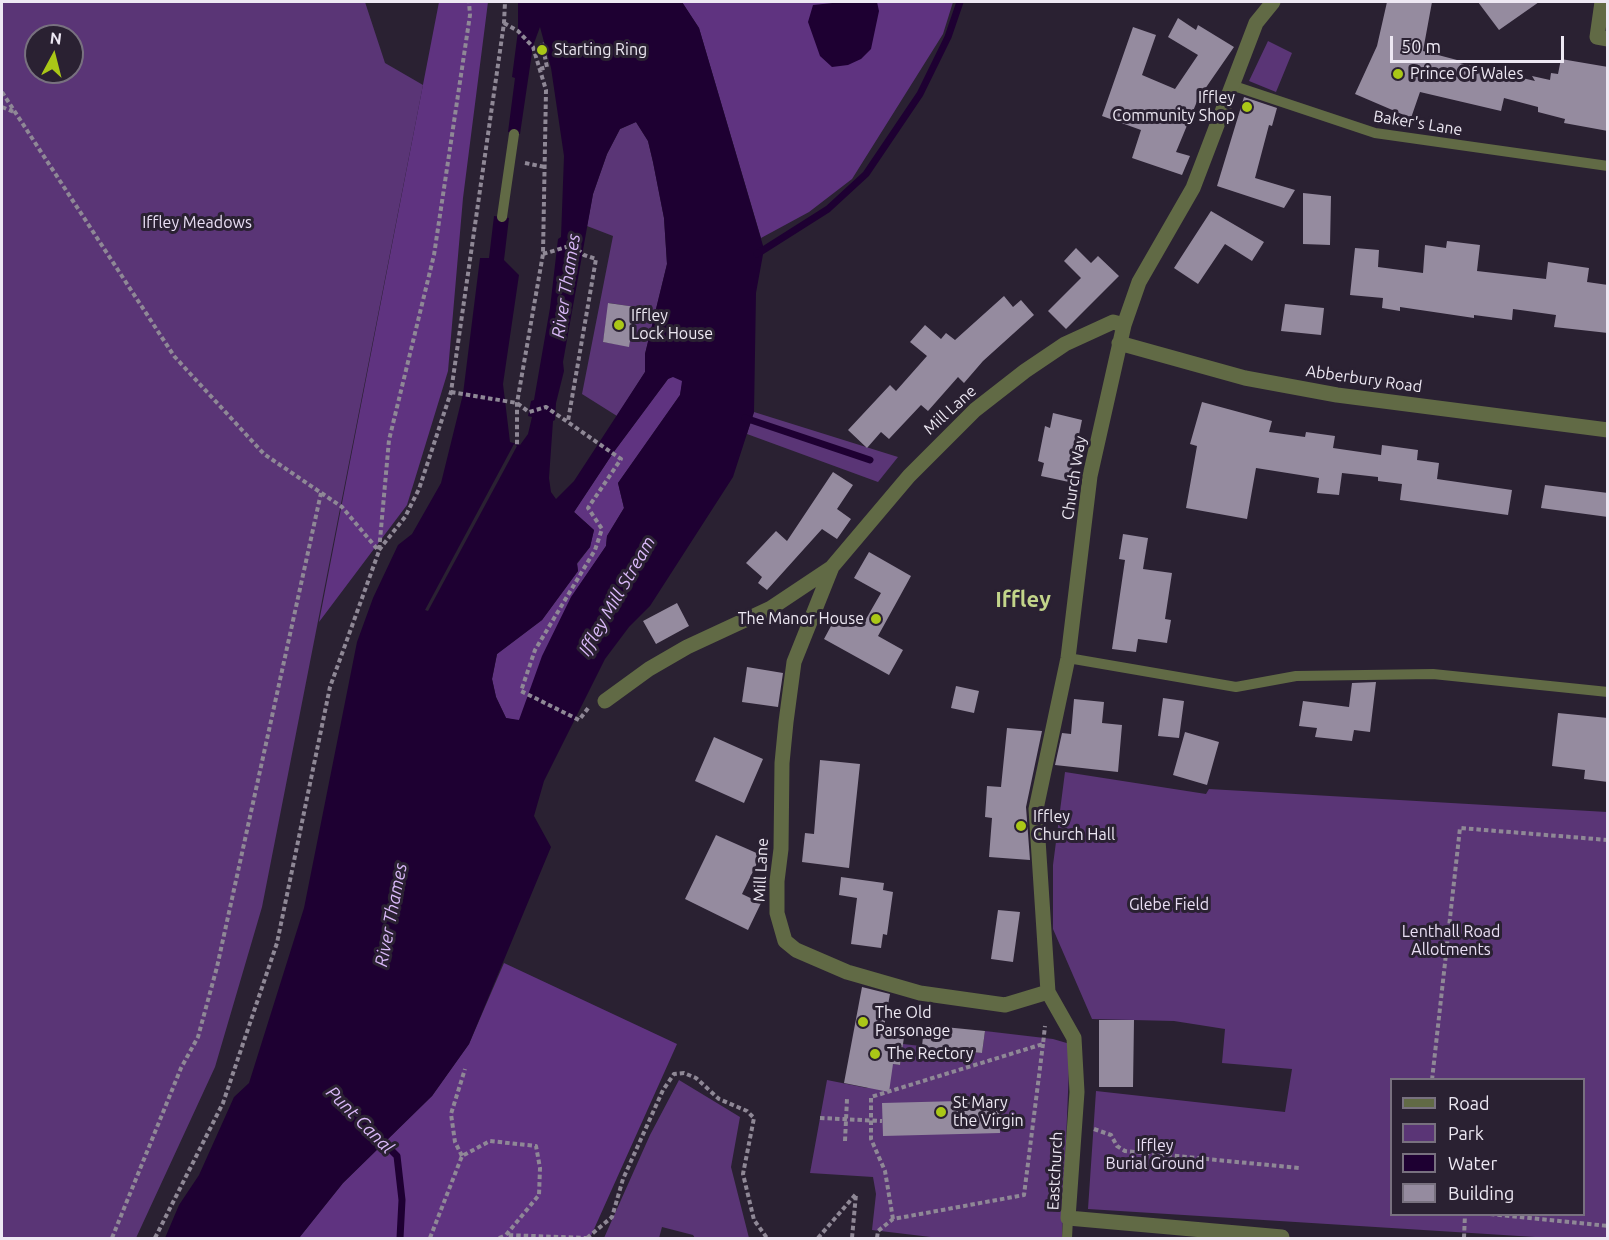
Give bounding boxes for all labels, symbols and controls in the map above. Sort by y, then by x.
north arrow [24,24,84,84]
scale bar [1393,24,1567,62]
text: N [49,28,63,48]
text: 50 m [1401,36,1441,56]
place label: Starting Ring [554,40,647,60]
marker: Starting Ring [535,43,549,57]
place label: Prince Of Wales [1410,64,1523,84]
marker: Prince Of Wales [1391,67,1405,81]
place label: Iffley Community Shop [1112,88,1235,126]
marker: Iffley Community Shop [1240,100,1254,114]
street label: Baker's Lane [1372,106,1464,140]
park label: Iffley Meadows [142,213,252,233]
water label: River Thames [547,232,585,340]
place label: Iffley Lock House [631,306,713,344]
marker: Iffley Lock House [612,318,626,332]
street label: Abberbury Road [1305,361,1423,397]
street label: Mill Lane [920,381,980,439]
street label: Church Way [1058,435,1090,521]
water label: Iffley Mill Stream [574,532,660,660]
district label: Iffley [995,587,1051,613]
place label: The Manor House [738,609,864,629]
marker: The Manor House [869,612,883,626]
place label: Iffley Church Hall [1033,807,1115,845]
marker: Iffley Church Hall [1014,819,1028,833]
street label: Mill Lane [750,837,772,903]
water label: River Thames [370,861,412,969]
park label: Glebe Field [1129,895,1209,915]
park label: Lenthall Road Allotments [1402,922,1500,960]
place label: The Old Parsonage [875,1003,950,1041]
marker: The Old Parsonage [856,1015,870,1029]
place label: The Rectory [887,1044,973,1064]
marker: The Rectory [868,1047,882,1061]
legend [1390,1078,1585,1216]
water label: Punt Canal [322,1082,398,1158]
place label: St Mary the Virgin [953,1093,1024,1131]
text: Road [1448,1093,1490,1113]
marker: St Mary the Virgin [934,1105,948,1119]
text: Park [1448,1123,1484,1143]
street label: Eastchurch [1043,1131,1067,1211]
park label: Iffley Burial Ground [1106,1136,1204,1174]
text: Water [1448,1153,1497,1173]
text: Building [1448,1183,1514,1203]

